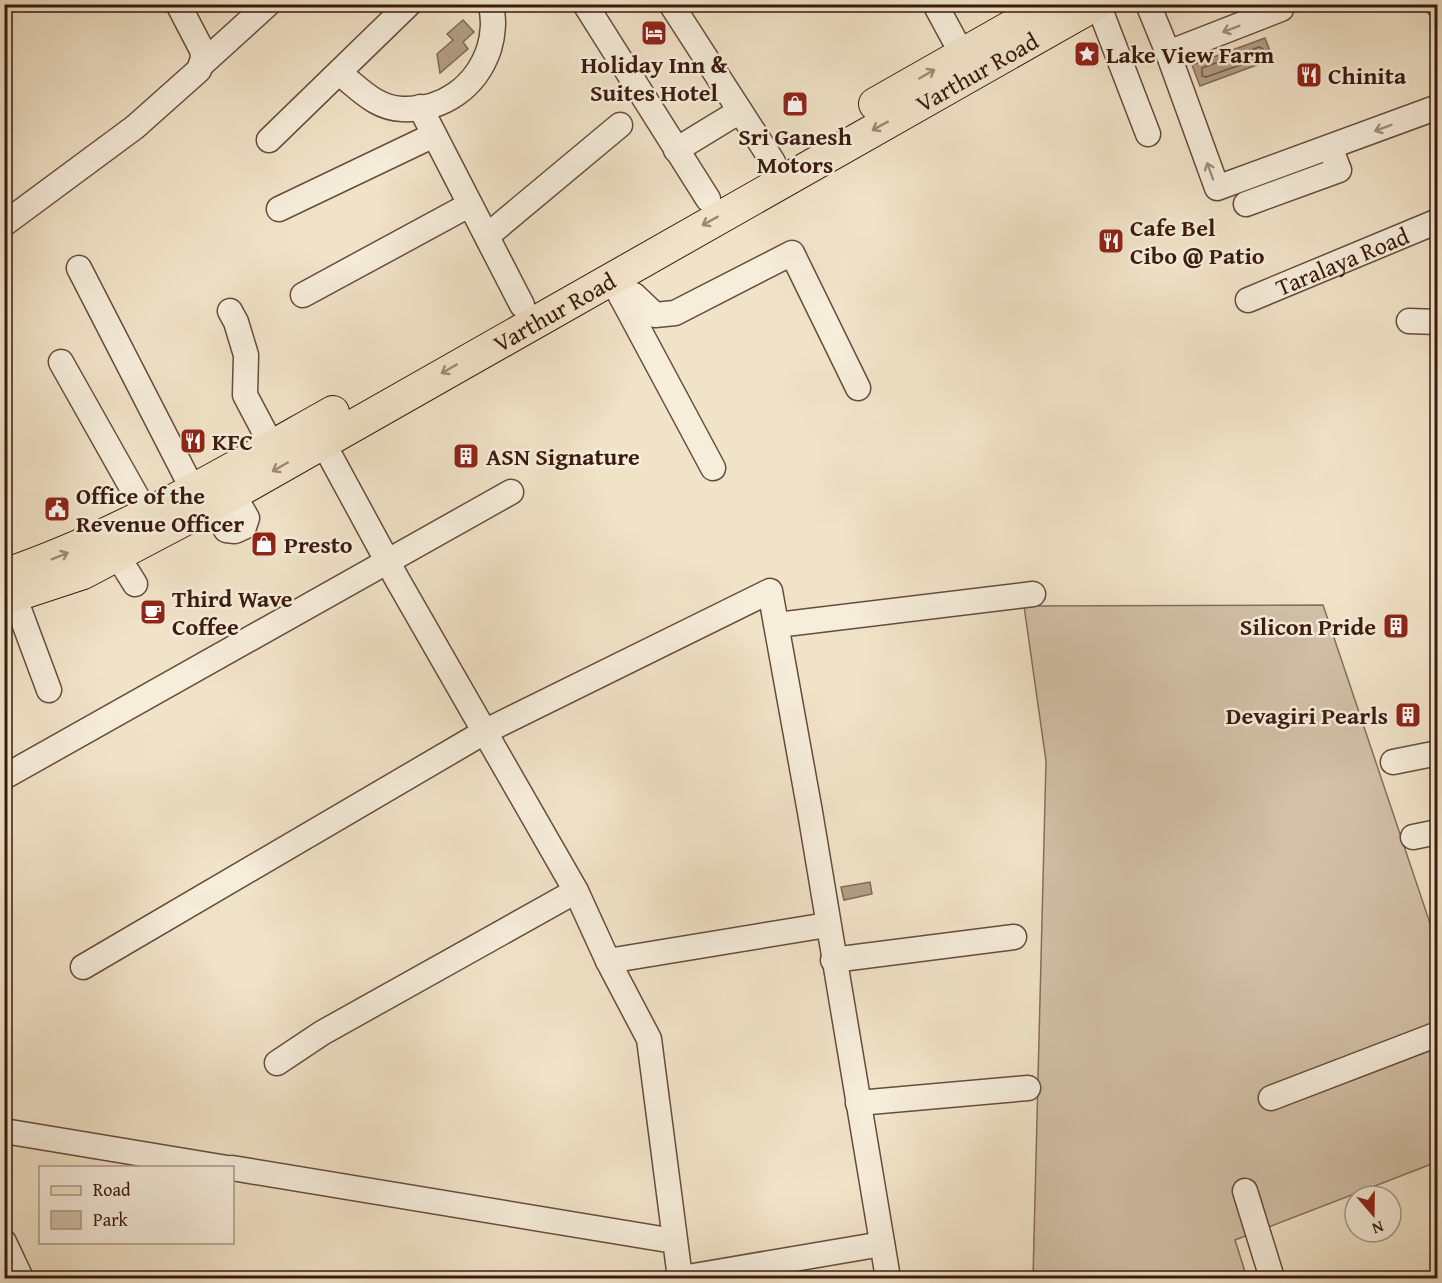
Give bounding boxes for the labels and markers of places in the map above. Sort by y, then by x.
hotel icon: Holiday Inn & Suites Hotel [639,18,669,48]
place label: Lake View Farm [1106,37,1275,72]
place icon: Lake View Farm [1072,39,1102,69]
place label: Holiday Inn & Suites Hotel [581,47,727,110]
place label: Chinita [1328,58,1407,93]
restaurant icon: Chinita [1294,60,1324,90]
shop icon: Sri Ganesh Motors [780,89,810,119]
place label: Sri Ganesh Motors [738,119,852,182]
place label: Cafe Bel Cibo @ Patio [1130,210,1265,273]
restaurant icon: Cafe Bel Cibo @ Patio [1096,226,1126,256]
place label: KFC [212,424,253,459]
restaurant icon: KFC [178,426,208,456]
place label: ASN Signature [486,439,640,474]
building icon: ASN Signature [451,441,481,471]
place label: Office of the Revenue Officer [76,478,244,541]
public building icon: Office of the Revenue Officer [42,494,72,524]
place label: Presto [284,527,353,562]
shop icon: Presto [249,529,279,559]
place label: Third Wave Coffee [172,581,293,644]
cafe icon: Third Wave Coffee [138,597,168,627]
place label: Silicon Pride [1240,609,1376,644]
building icon: Silicon Pride [1381,611,1411,641]
place label: Devagiri Pearls [1226,698,1388,733]
building icon: Devagiri Pearls [1393,700,1423,730]

